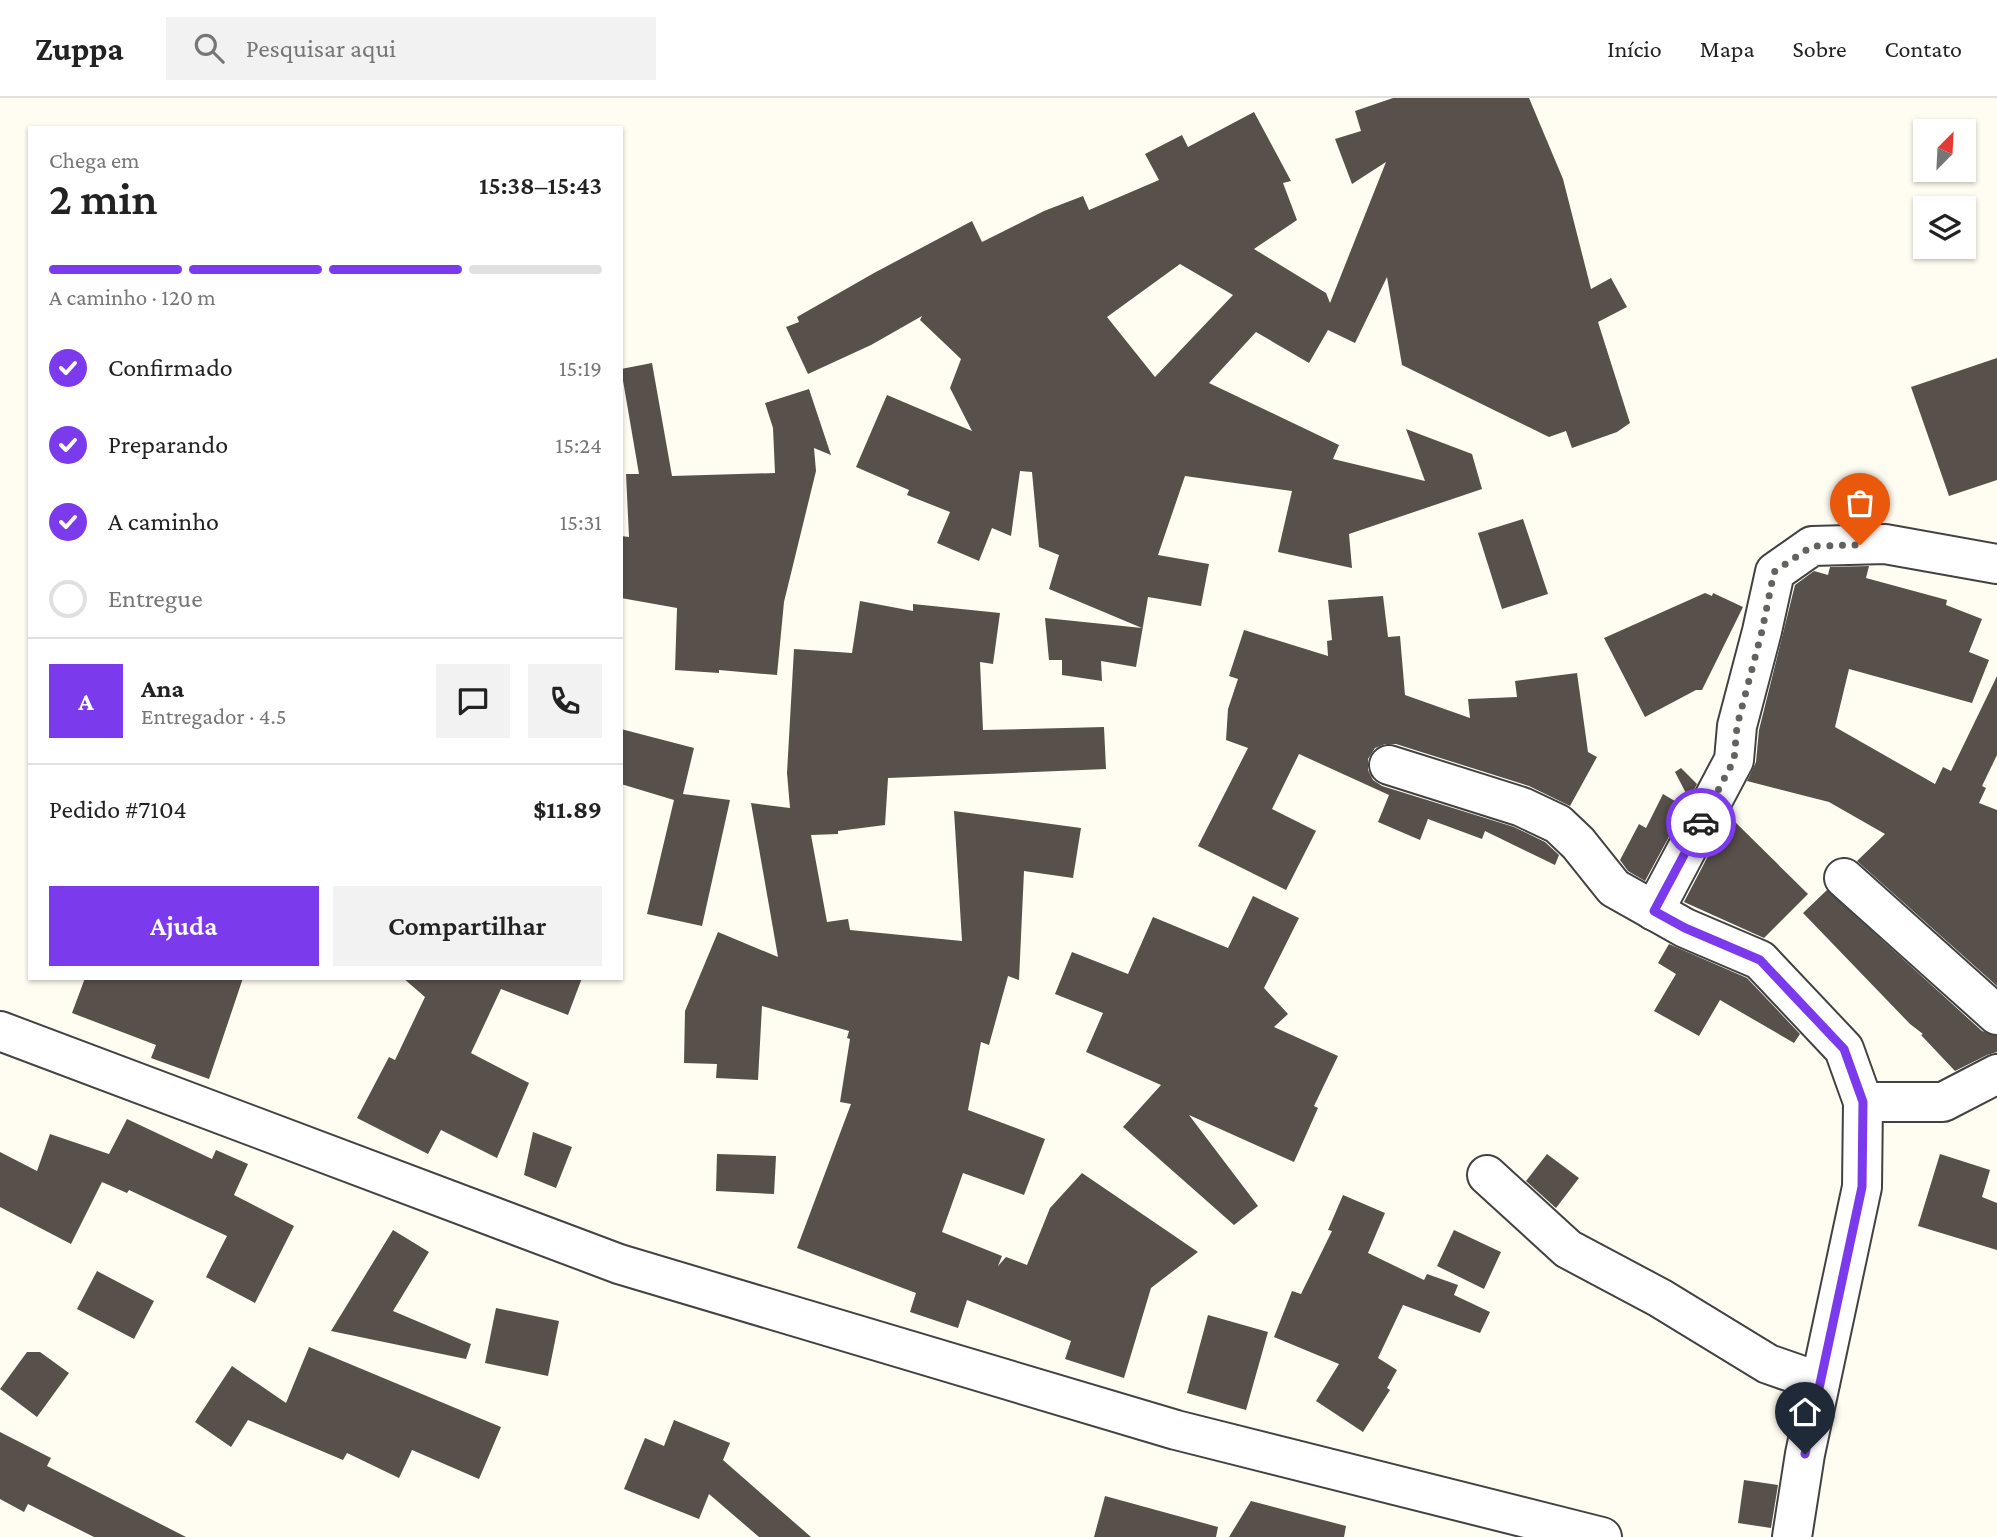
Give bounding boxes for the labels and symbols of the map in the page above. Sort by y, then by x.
north arrow [1913,119,1976,182]
pin [1830,473,1890,545]
courier [1666,788,1736,858]
pin [1775,1382,1835,1454]

